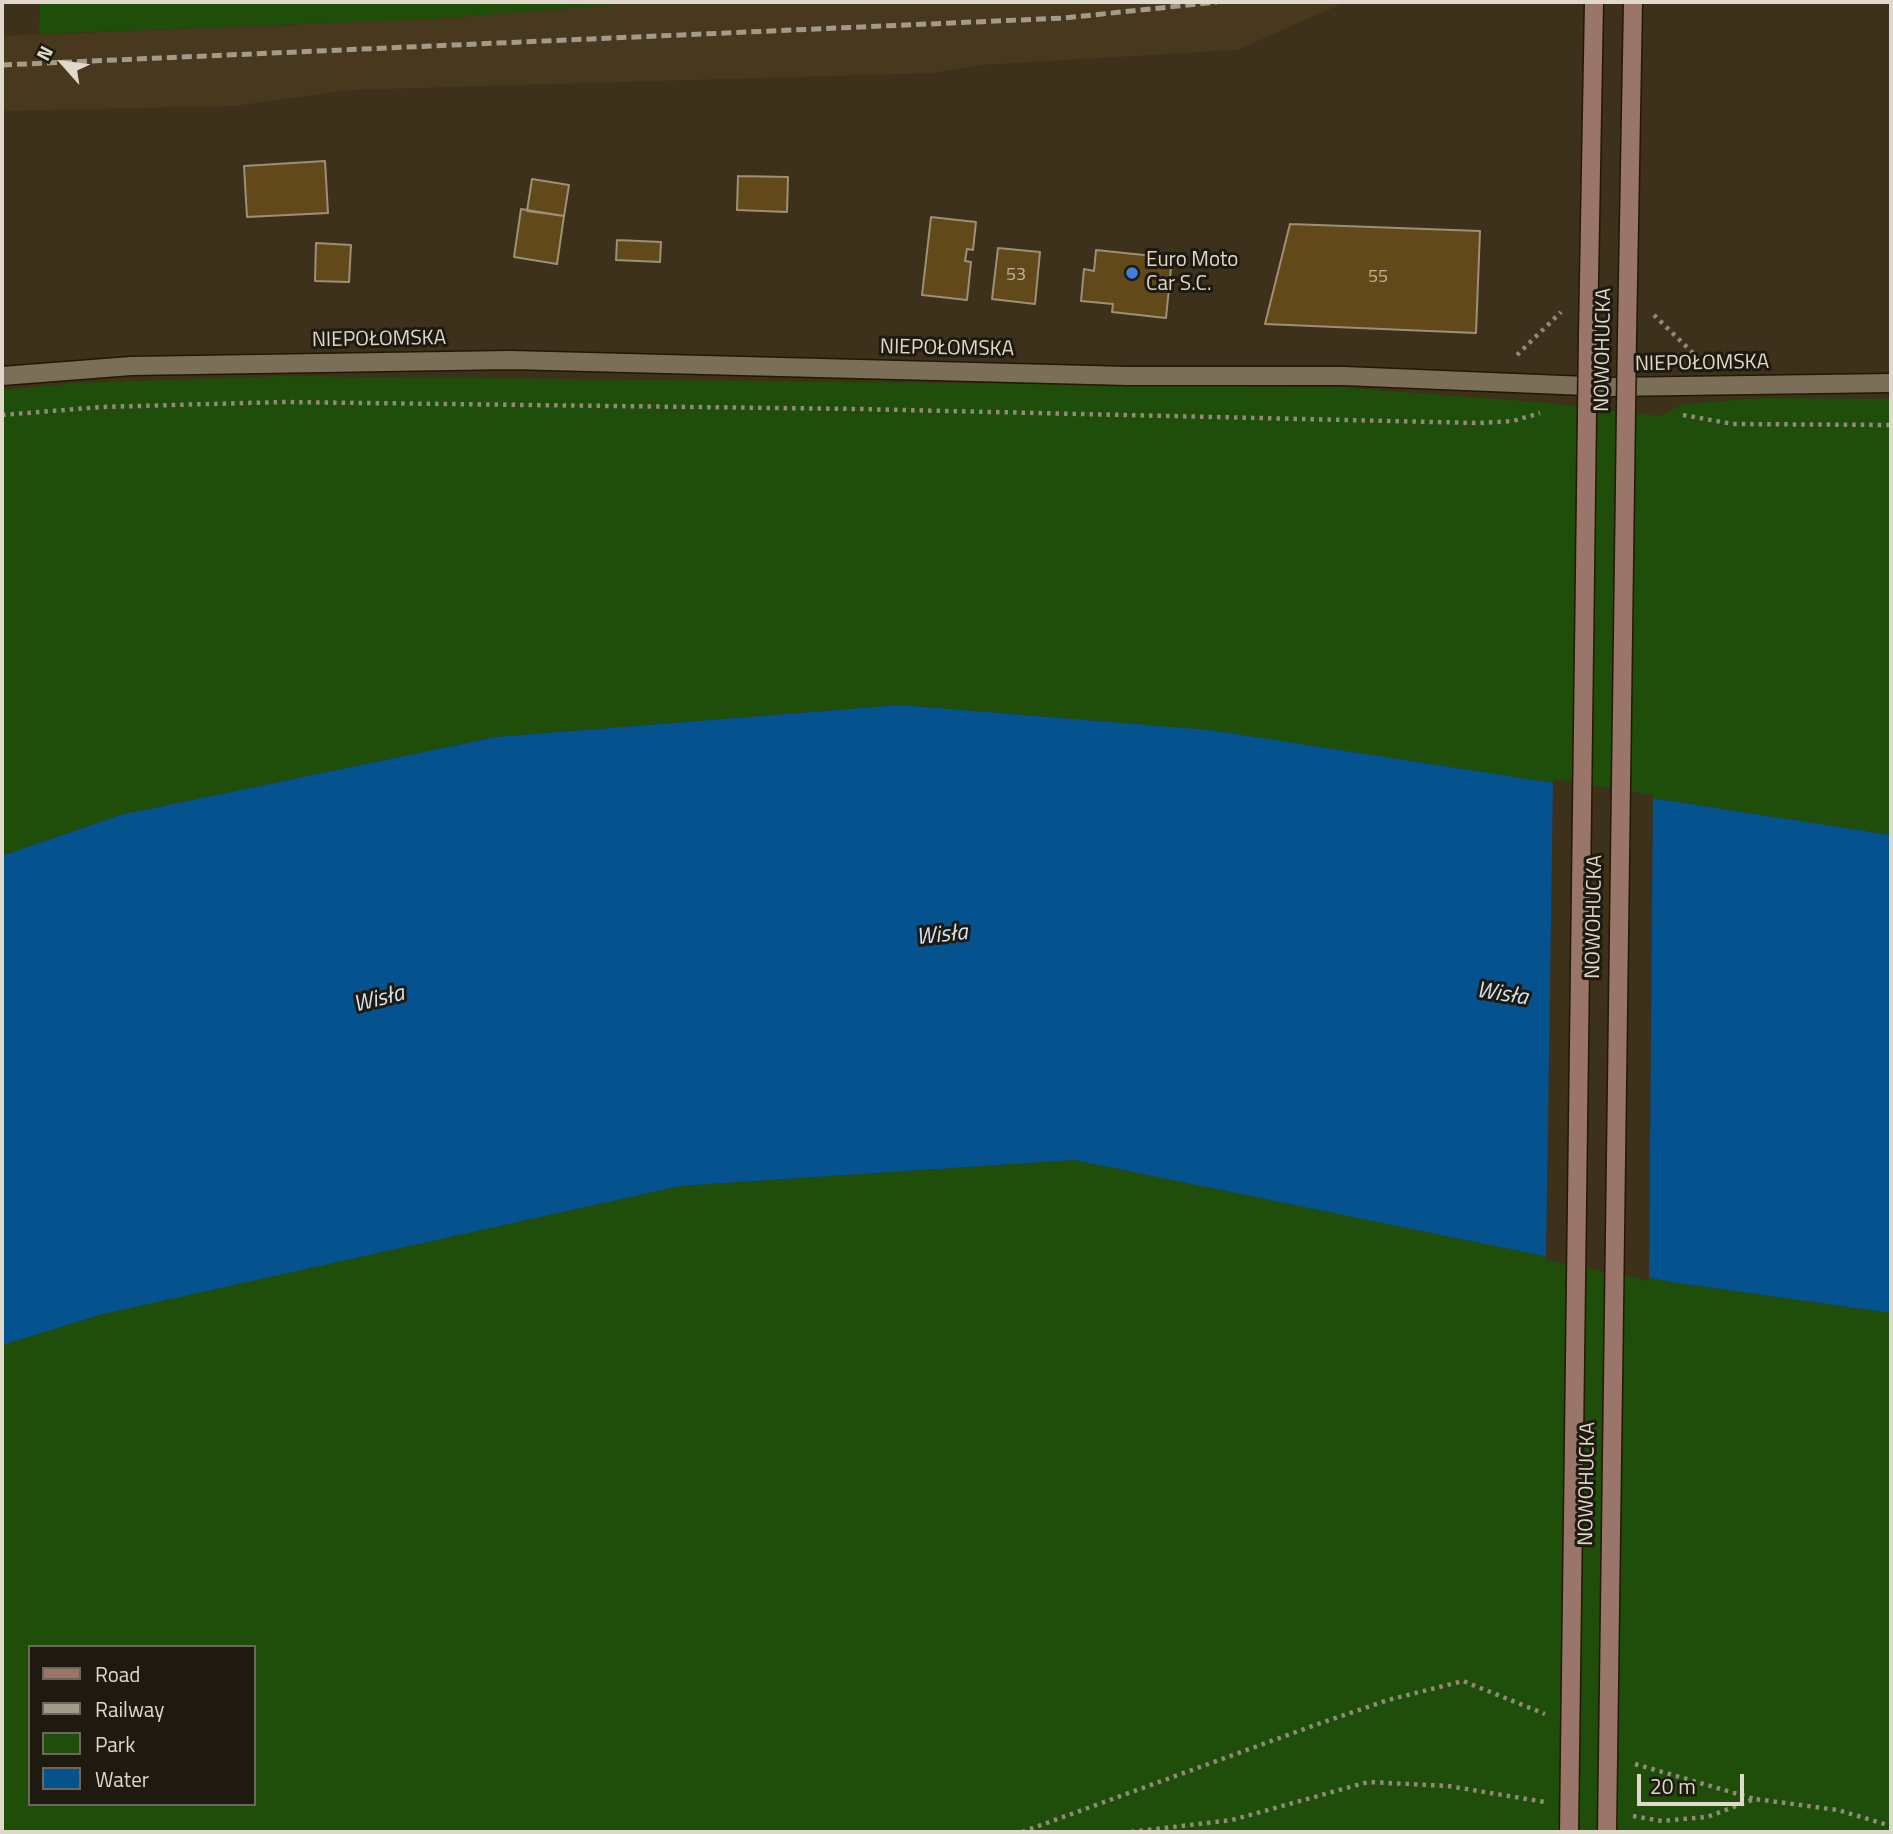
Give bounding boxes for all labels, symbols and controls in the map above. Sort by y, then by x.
north arrow [28,28,98,98]
text: N [28,40,60,66]
place label: Euro Moto Car S.C. [1146,248,1238,298]
house number: 53 [1006,265,1026,287]
marker: Euro Moto Car S.C. [1124,265,1140,281]
house number: 55 [1368,267,1388,289]
street label: NOWOHUCKA [1590,288,1618,412]
street label: NIEPOŁOMSKA [312,326,446,354]
street label: NIEPOŁOMSKA [880,335,1014,363]
street label: NIEPOŁOMSKA [1635,350,1769,378]
street label: NOWOHUCKA [1581,855,1609,979]
water label: Wisła [915,920,969,952]
water label: Wisła [1474,977,1530,1013]
water label: Wisła [351,980,407,1020]
street label: NOWOHUCKA [1574,1422,1602,1546]
legend [28,1645,256,1806]
text: Road [95,1658,140,1690]
text: Railway [95,1693,164,1725]
text: Park [95,1728,135,1760]
scale bar [1641,1760,1748,1804]
text: Water [95,1763,149,1795]
text: 20 m [1650,1770,1696,1802]

